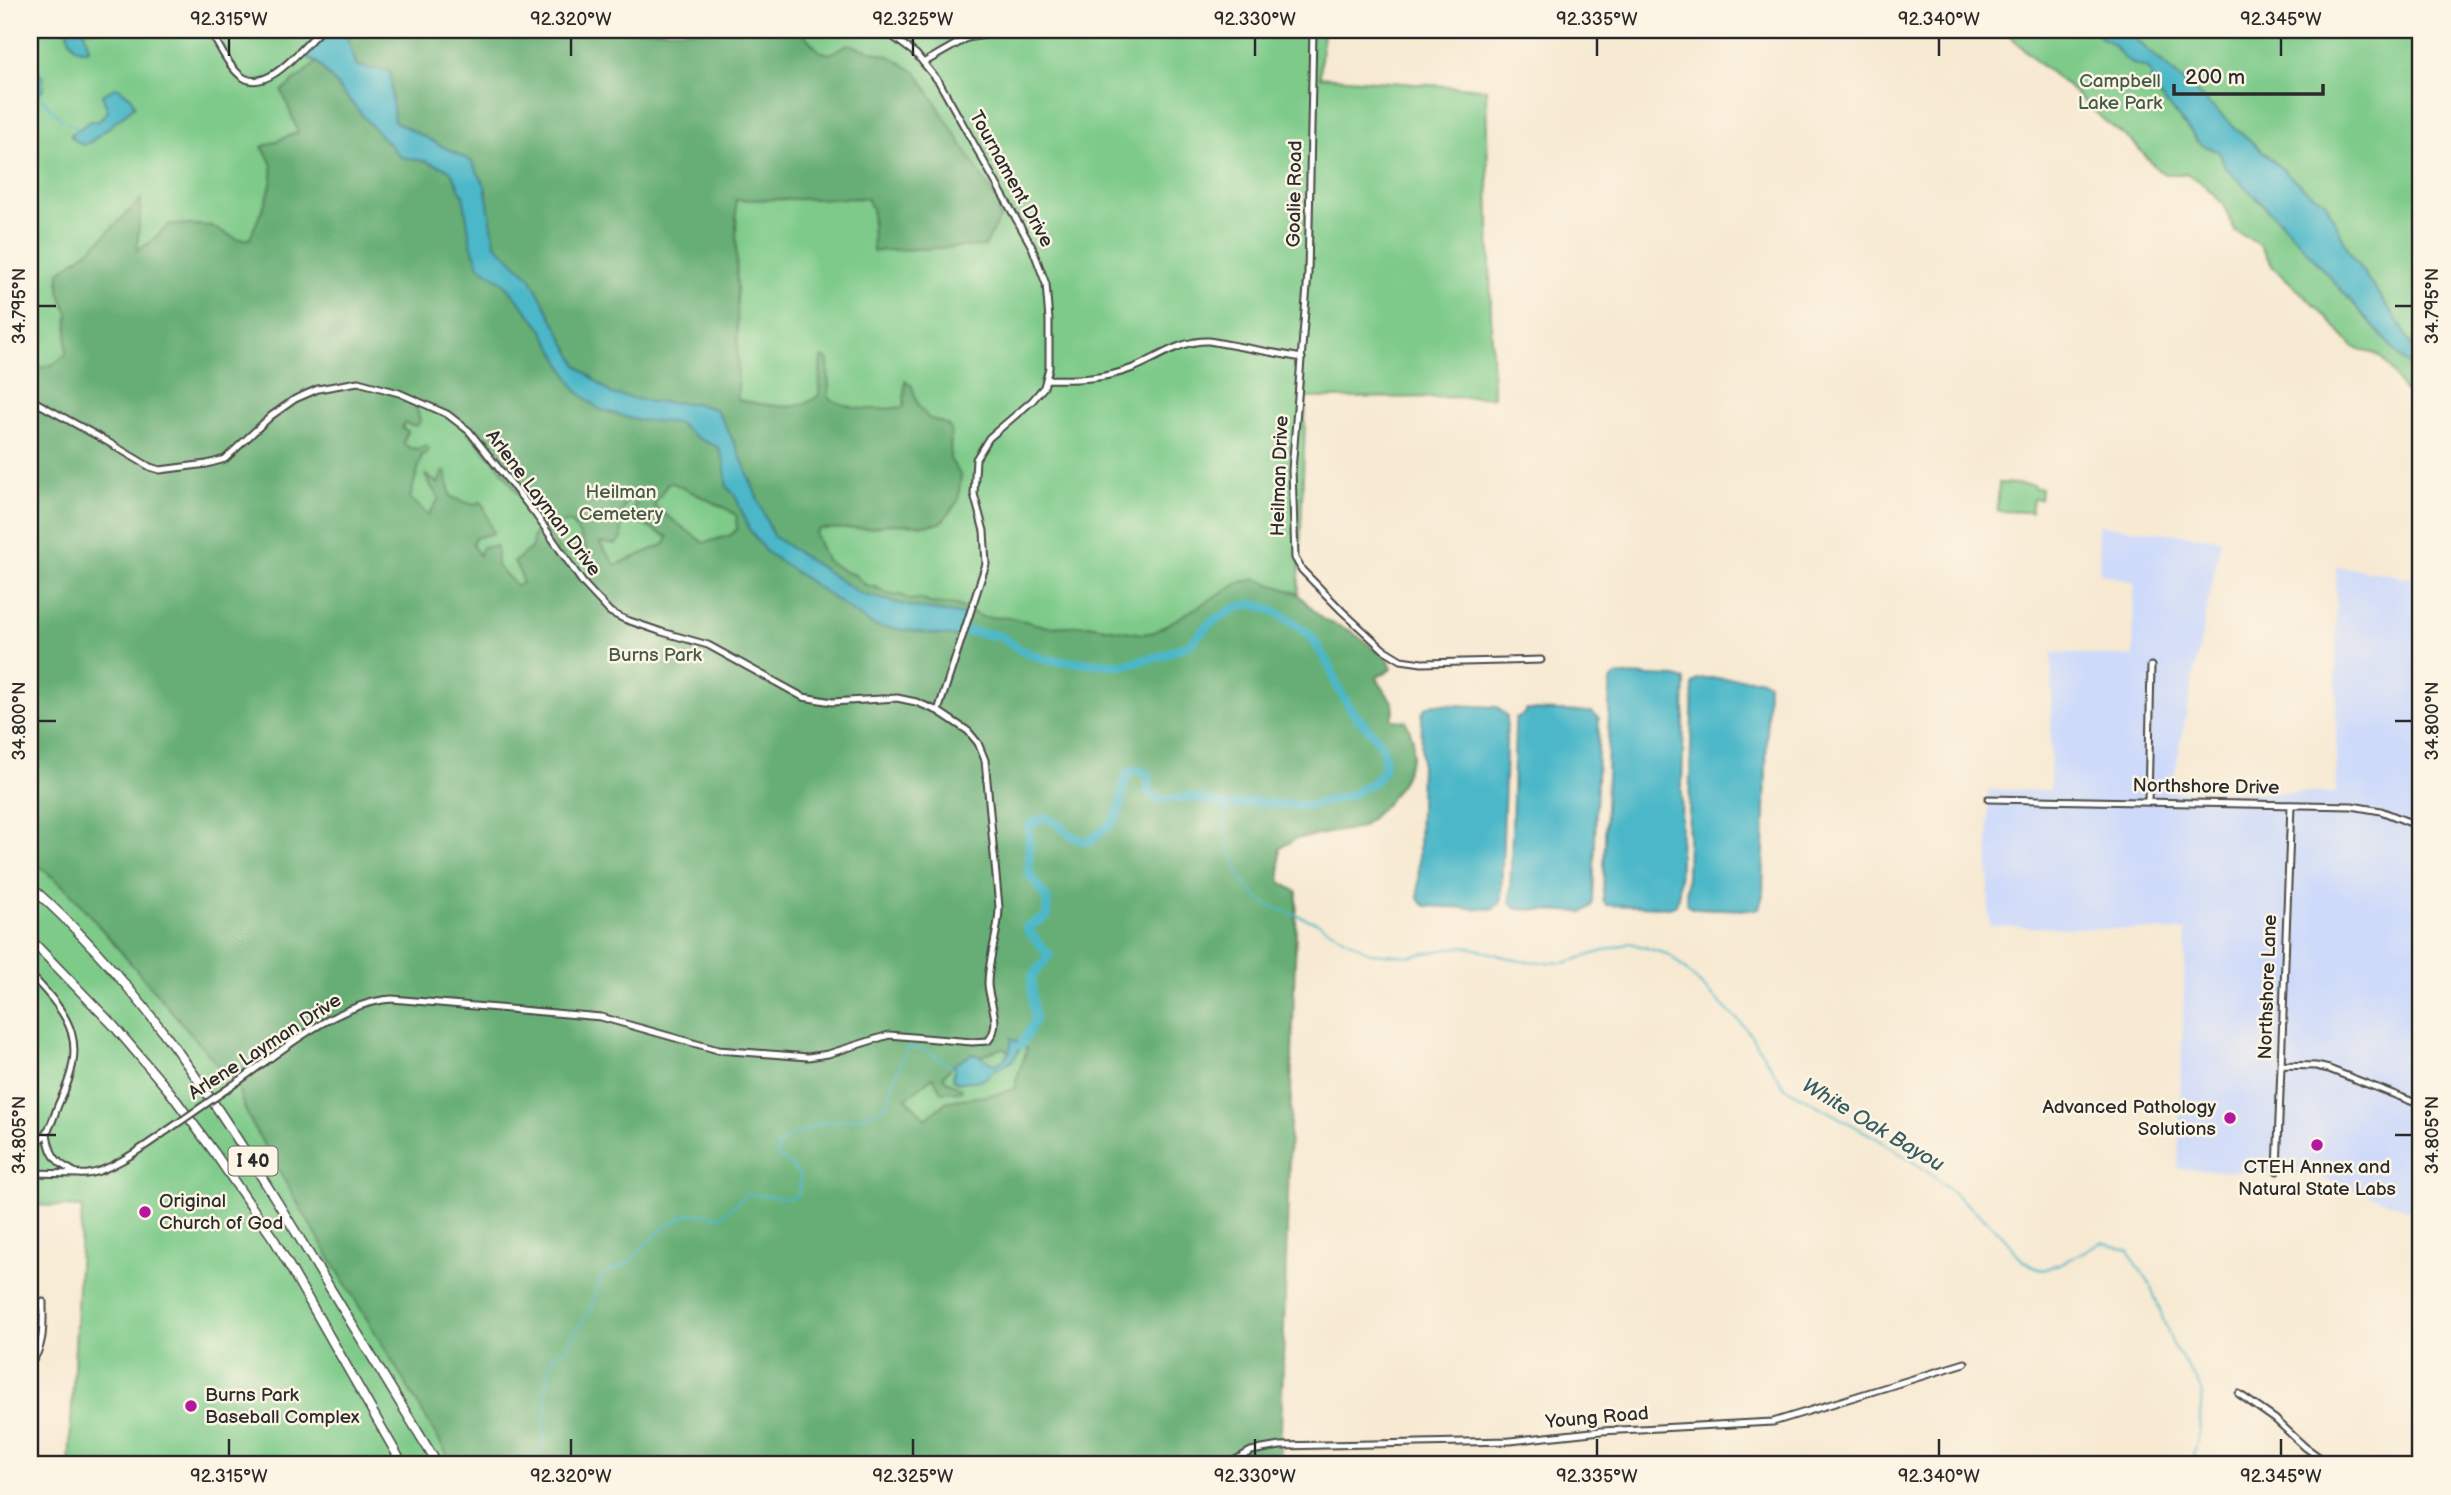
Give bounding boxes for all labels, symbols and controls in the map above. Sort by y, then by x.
text: 92.315°W [190,9,268,30]
text: 92.320°W [530,9,612,30]
text: 92.325°W [873,9,954,30]
text: 92.330°W [1214,9,1297,30]
text: 92.335°W [1556,9,1638,30]
text: 92.340°W [1898,9,1981,30]
text: 92.345°W [2240,9,2322,30]
scale bar [2174,52,2323,96]
text: 200 m [2185,65,2245,90]
park label: Campbell Lake Park [2078,70,2163,115]
street label: Tournament Drive [964,107,1058,251]
street label: Goalie Road [1283,140,1307,248]
text: 34.795°N [9,268,30,344]
text: 34.795°N [2422,268,2443,344]
street label: Heilman Drive [1266,415,1294,537]
street label: Arlene Layman Drive [480,425,606,581]
park label: Heilman Cemetery [579,481,664,526]
park label: Burns Park [608,644,703,667]
text: 34.800°N [9,681,30,761]
text: 34.800°N [2422,681,2443,761]
street label: Northshore Drive [2132,774,2280,800]
street label: Northshore Lane [2254,914,2282,1060]
street label: Arlene Layman Drive [184,989,346,1105]
water label: White Oak Bayou [1797,1073,1949,1177]
text: 34.805°N [9,1096,30,1174]
place label: Advanced Pathology Solutions [2043,1096,2216,1141]
text: 34.805°N [2422,1096,2443,1174]
marker: Advanced Pathology Solutions [2222,1110,2238,1126]
marker: CTEH Annex and Natural State Labs [2309,1137,2325,1153]
road number: I 40 [229,1146,278,1176]
place label: CTEH Annex and Natural State Labs [2238,1156,2396,1201]
place label: Original Church of God [159,1190,283,1235]
marker: Original Church of God [137,1204,153,1220]
place label: Burns Park Baseball Complex [205,1384,360,1429]
marker: Burns Park Baseball Complex [183,1398,199,1414]
street label: Young Road [1543,1402,1650,1434]
text: 92.315°W [190,1466,268,1487]
text: 92.320°W [530,1466,612,1487]
text: 92.325°W [873,1466,954,1487]
text: 92.330°W [1214,1466,1297,1487]
text: 92.335°W [1556,1466,1638,1487]
text: 92.340°W [1898,1466,1981,1487]
text: 92.345°W [2240,1466,2322,1487]

